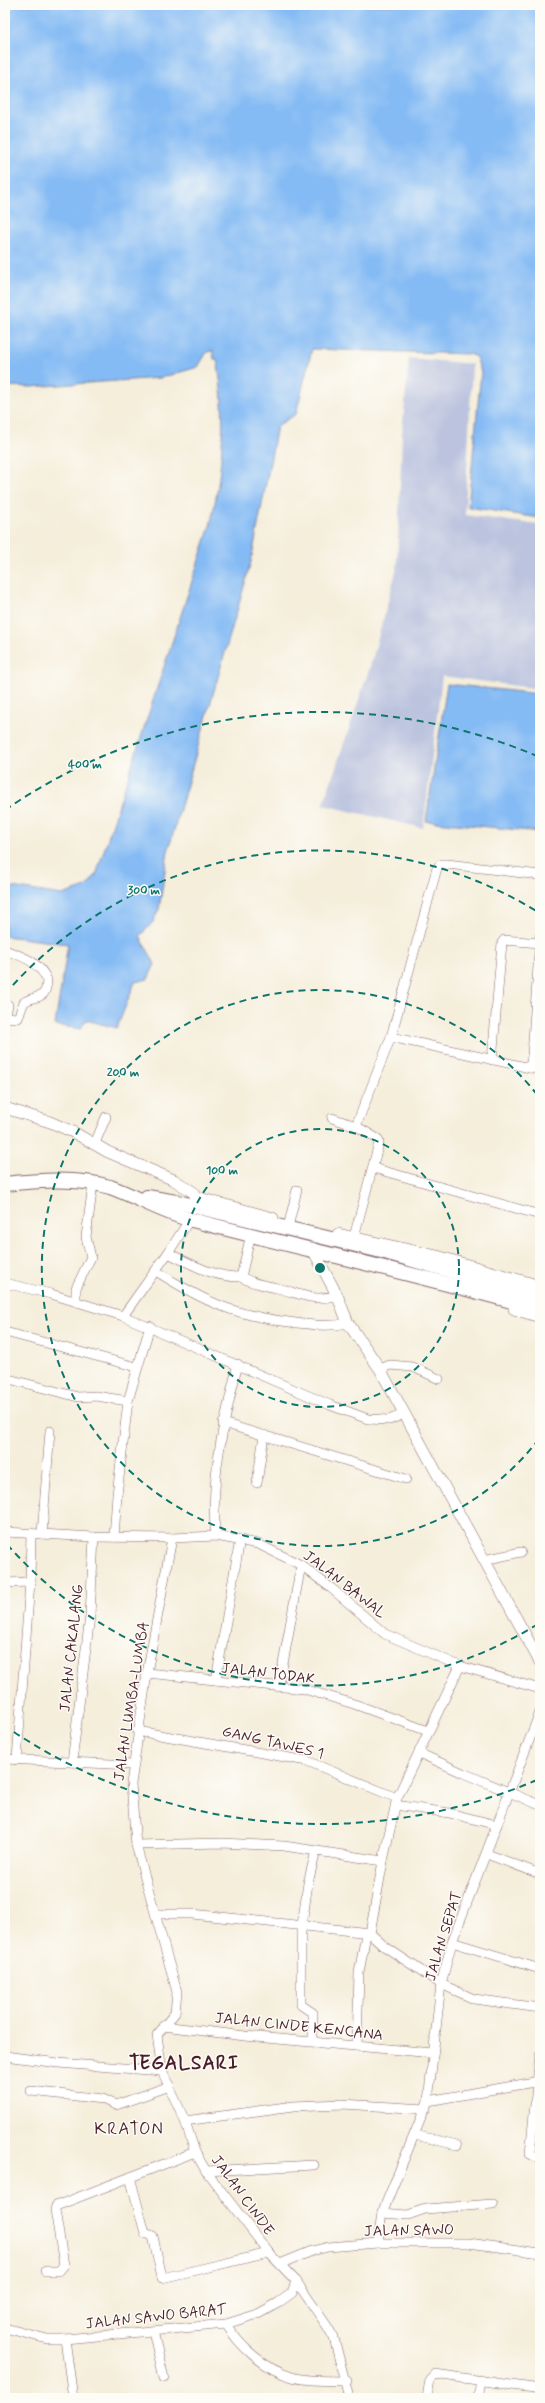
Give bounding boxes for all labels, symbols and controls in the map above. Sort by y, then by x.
text: 400 m [68,757,102,773]
text: 300 m [128,883,161,899]
text: 200 m [107,1065,140,1081]
text: 100 m [206,1163,239,1179]
centre of rings [313,1261,327,1275]
street label: JALAN BAWAL [299,1546,390,1623]
street label: JALAN CAKALANG [55,1583,89,1713]
street label: JALAN LUMBA-LUMBA [110,1620,154,1782]
street label: JALAN TODAK [220,1658,316,1690]
street label: GANG TAWES 1 [220,1722,326,1764]
street label: JALAN SEPAT [421,1889,467,1984]
street label: JALAN CINDE KENCANA [214,2008,384,2046]
district label: TEGALSARI [129,2051,239,2076]
district label: KRATON [94,2118,164,2140]
street label: JALAN CINDE [206,2151,278,2240]
street label: JALAN SAWO [364,2220,454,2242]
street label: JALAN SAWO BARAT [85,2300,228,2334]

